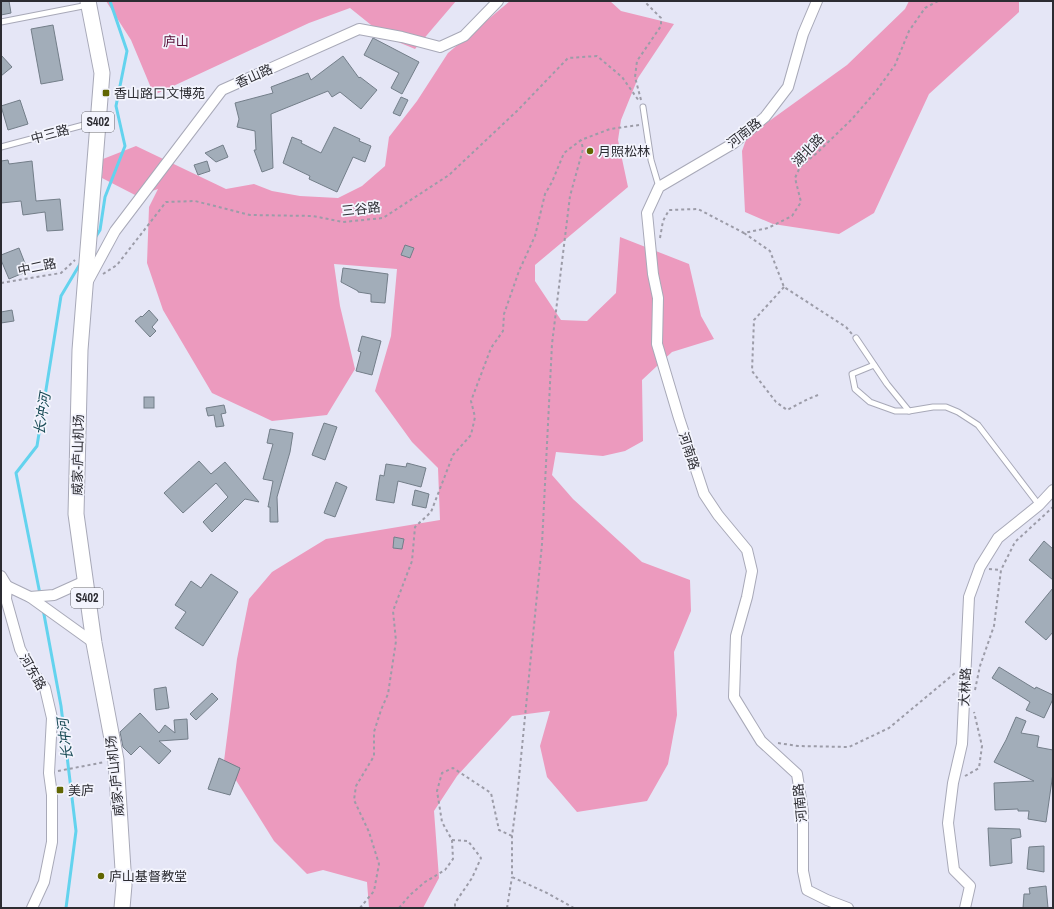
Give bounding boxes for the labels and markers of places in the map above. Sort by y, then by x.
place label: 香山路口文博苑 [114,85,205,102]
marker: 香山路口文博苑 [101,88,111,98]
place label: 月照松林 [598,143,650,160]
marker: 月照松林 [585,146,595,156]
place label: 美庐 [68,782,94,799]
marker: 美庐 [55,785,65,795]
place label: 庐山基督教堂 [109,868,187,885]
marker: 庐山基督教堂 [96,871,106,881]

